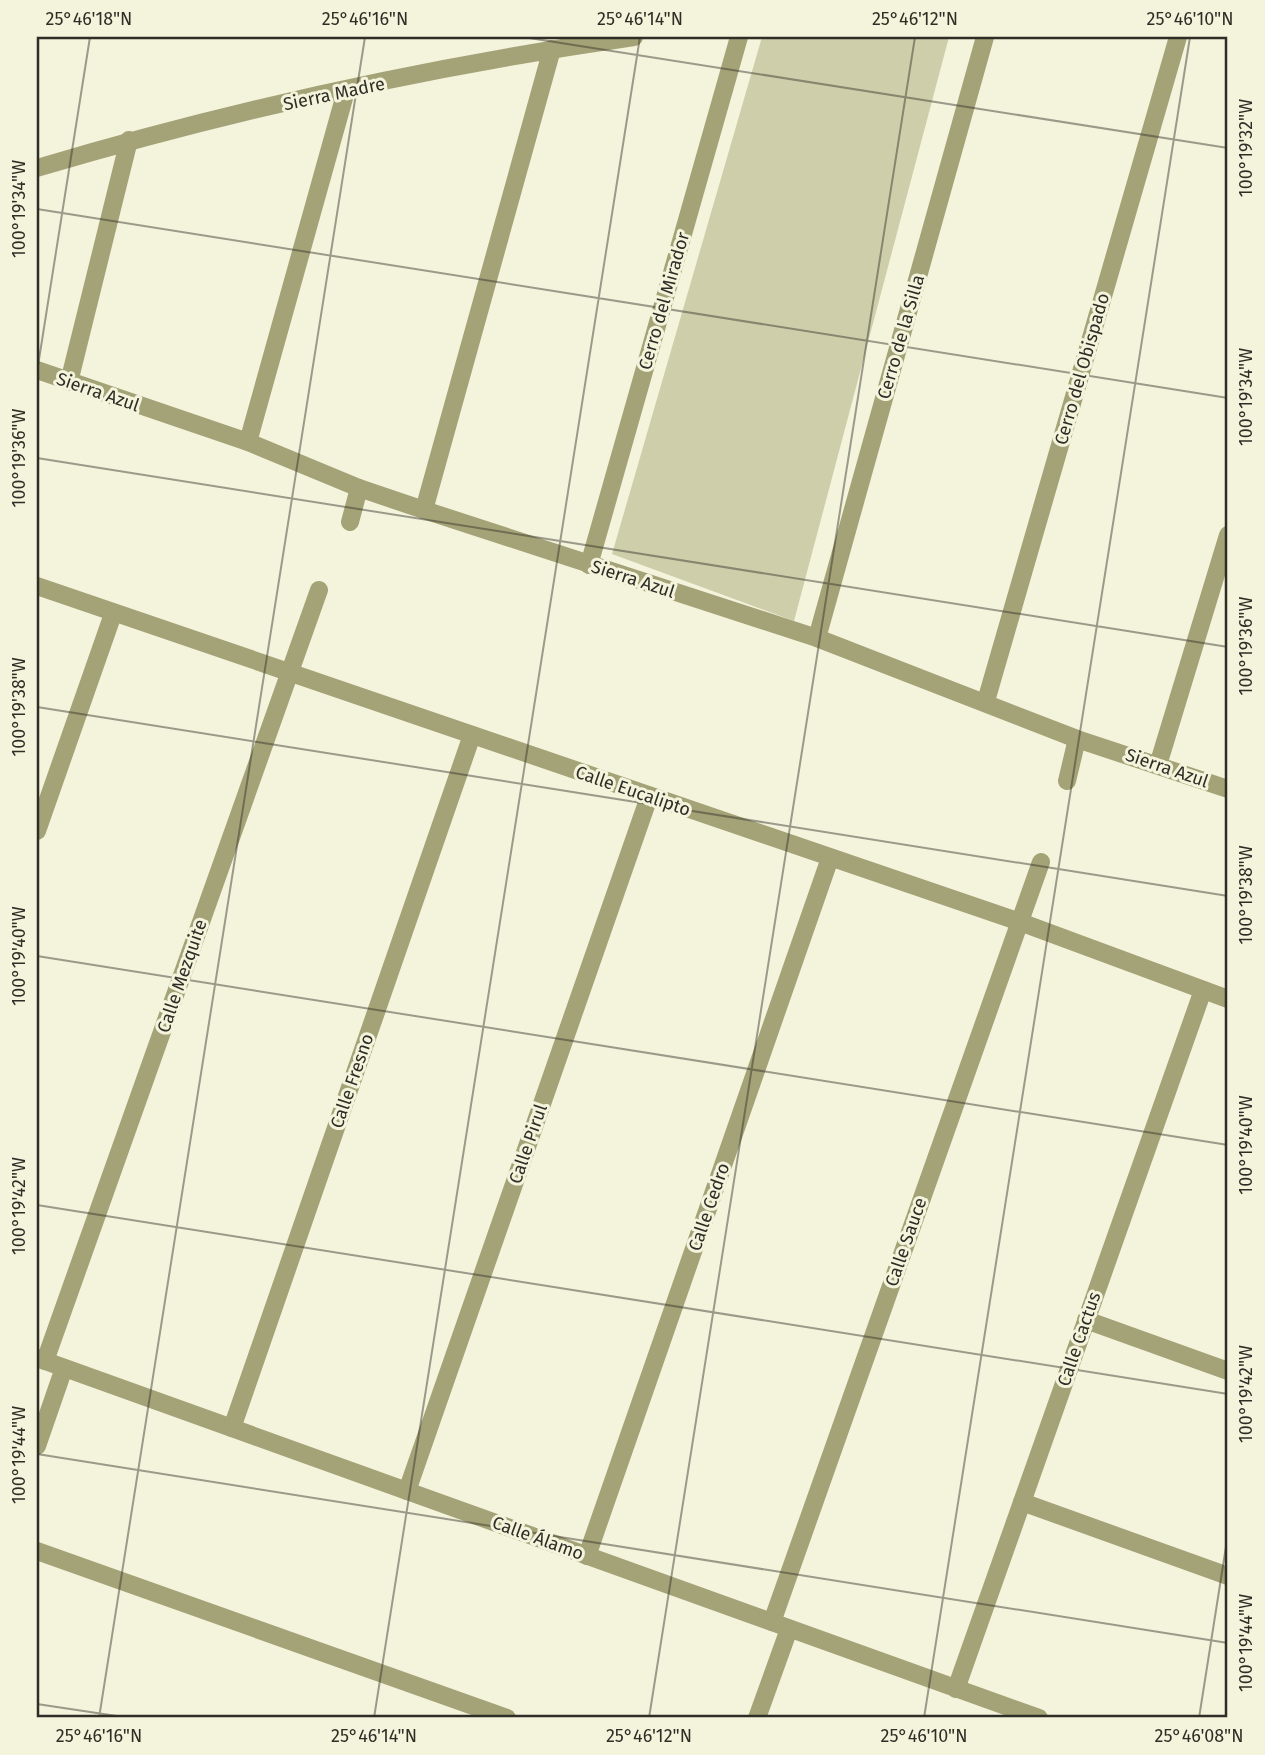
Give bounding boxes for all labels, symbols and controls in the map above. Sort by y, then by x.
text: 25°46'18"N [46,8,132,30]
text: 25°46'16"N [322,8,408,30]
text: 25°46'14"N [597,8,683,30]
text: 25°46'12"N [872,8,958,30]
text: 25°46'10"N [1146,8,1234,30]
street label: Sierra Madre [281,73,387,115]
text: 100°19'32"W [1235,99,1257,197]
text: 100°19'34"W [8,160,30,258]
street label: Cerro del Mirador [634,230,694,372]
street label: Cerro de la Silla [873,272,929,402]
street label: Cerro del Obispado [1050,291,1114,447]
text: 100°19'34"W [1235,348,1257,446]
street label: Sierra Azul [54,368,142,416]
text: 100°19'36"W [8,408,30,507]
street label: Sierra Azul [589,555,677,603]
text: 100°19'36"W [1235,596,1257,695]
text: 100°19'38"W [8,657,30,757]
street label: Sierra Azul [1123,744,1211,792]
street label: Calle Eucalipto [573,761,693,821]
text: 100°19'38"W [1235,845,1257,945]
text: 100°19'40"W [8,906,30,1006]
street label: Calle Mezquite [152,916,212,1036]
street label: Calle Fresno [326,1031,378,1131]
text: 100°19'40"W [1235,1095,1257,1195]
street label: Calle Pirul [504,1101,552,1187]
text: 100°19'42"W [8,1157,30,1255]
street label: Calle Cedro [684,1160,734,1254]
street label: Calle Sauce [881,1195,931,1289]
street label: Calle Cactus [1053,1289,1105,1389]
text: 100°19'42"W [1235,1345,1257,1443]
text: 100°19'44"W [8,1406,30,1504]
street label: Calle Álamo [489,1510,587,1565]
text: 100°19'44"W [1235,1594,1257,1692]
text: 25°46'16"N [56,1725,142,1747]
text: 25°46'14"N [331,1725,417,1747]
text: 25°46'12"N [606,1725,692,1747]
text: 25°46'10"N [880,1725,968,1747]
text: 25°46'08"N [1155,1725,1243,1747]

